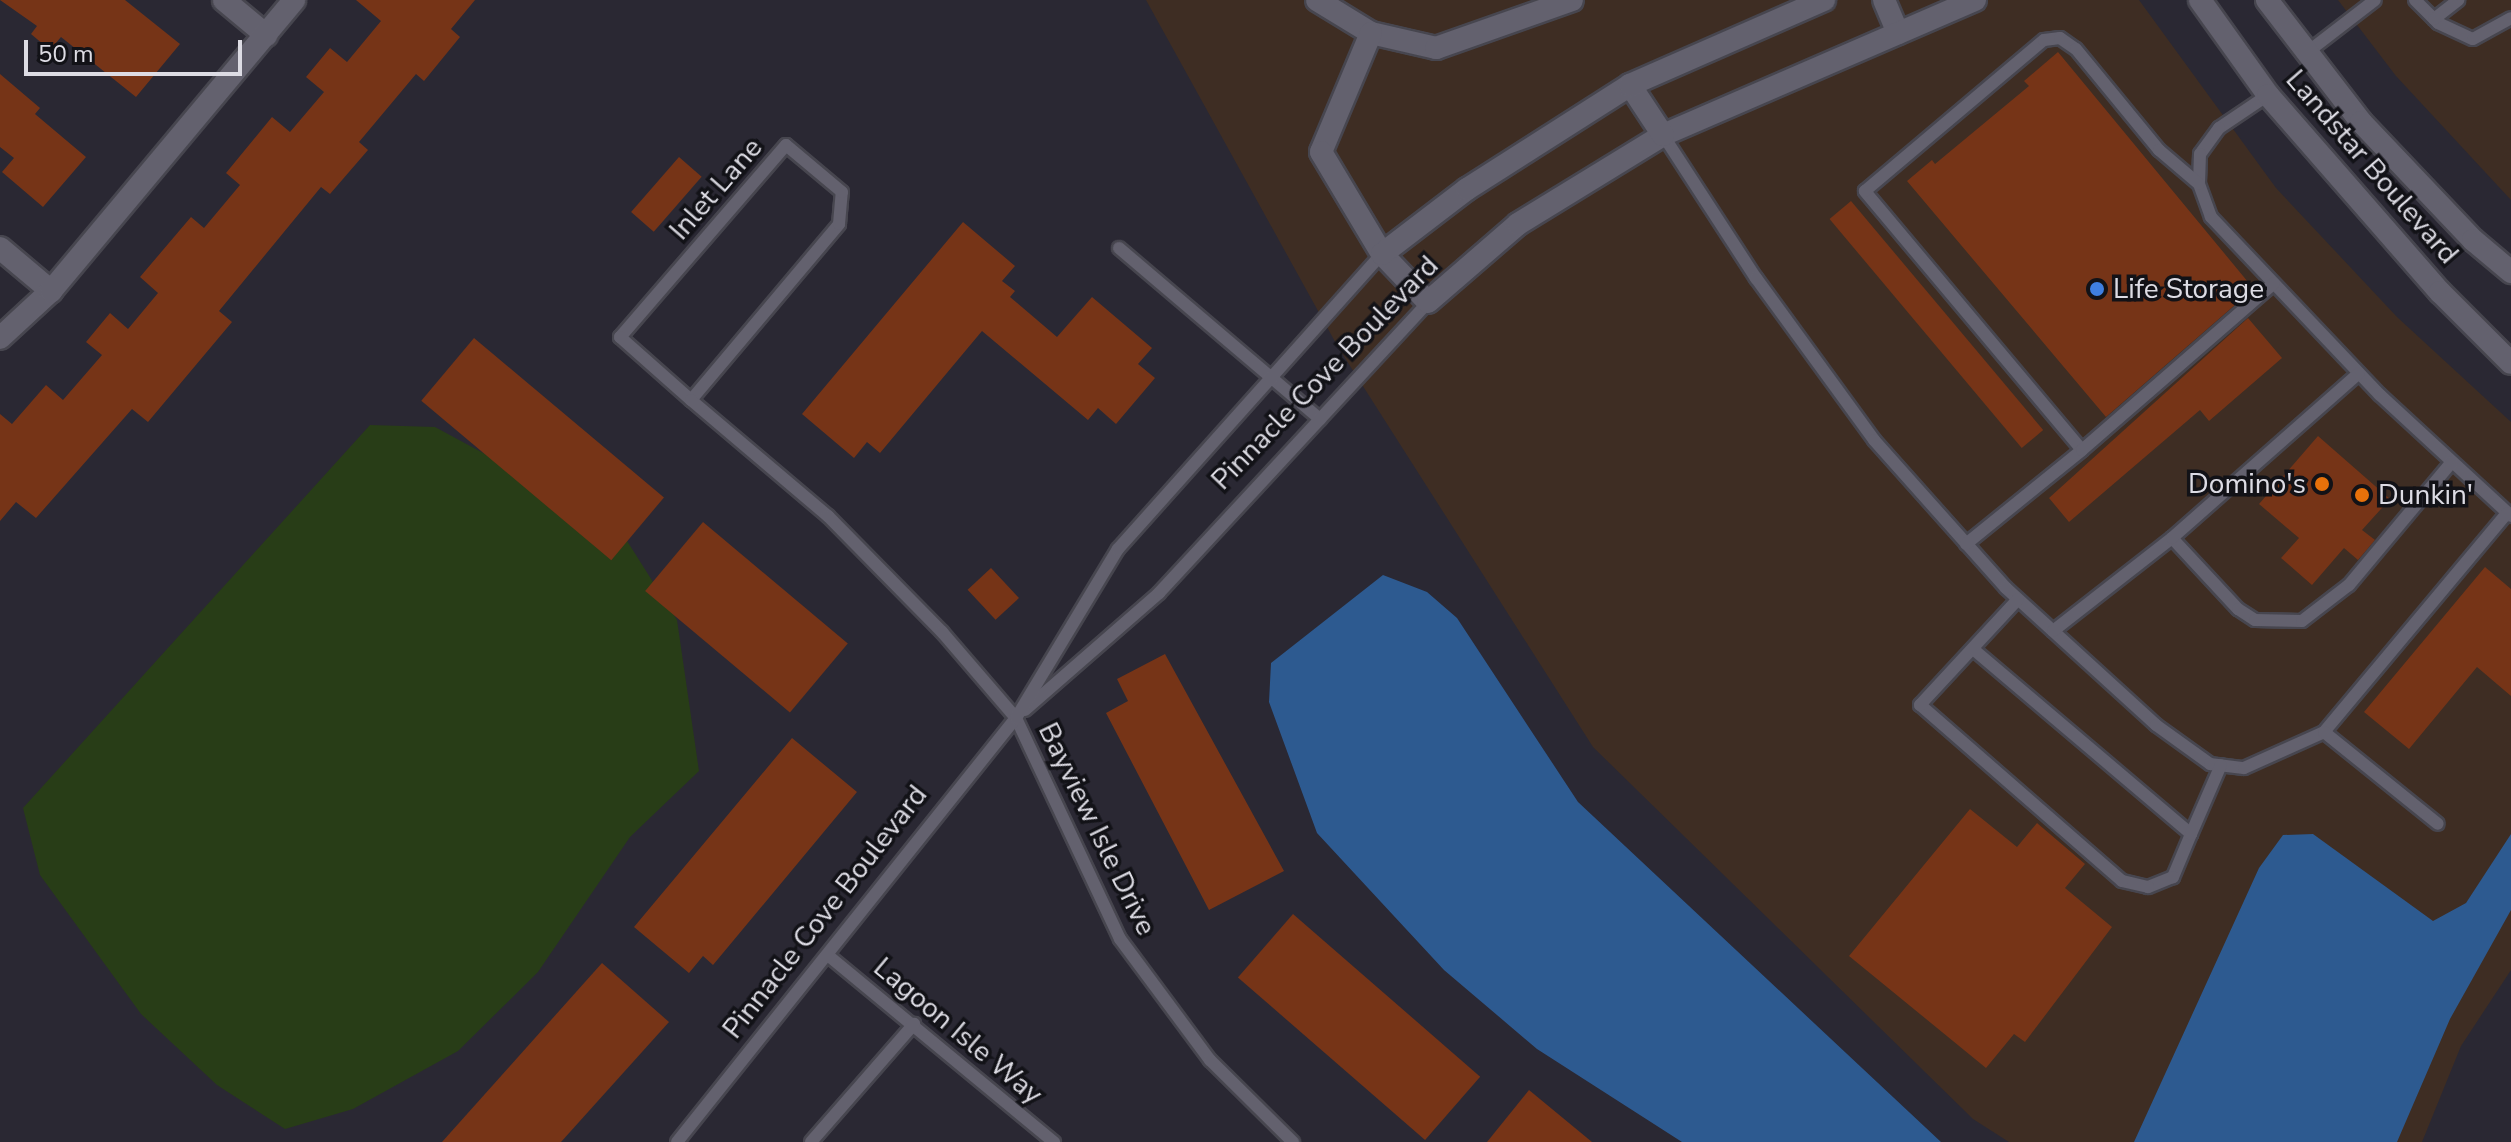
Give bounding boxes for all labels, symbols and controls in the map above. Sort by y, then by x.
scale bar [28,24,246,74]
text: 50 m [38,38,94,70]
street label: Landstar Boulevard [2279,63,2465,271]
street label: Inlet Lane [663,131,769,247]
street label: Pinnacle Cove Boulevard [1205,249,1445,497]
place label: Life Storage [2113,272,2264,306]
marker: Life Storage [2088,280,2106,298]
place label: Domino's [2188,467,2306,501]
marker: Domino's [2313,475,2331,493]
place label: Dunkin' [2378,478,2473,512]
marker: Dunkin' [2353,486,2371,504]
street label: Bayview Isle Drive [1031,717,1163,941]
street label: Pinnacle Cove Boulevard [716,779,934,1045]
street label: Lagoon Isle Way [867,951,1049,1111]

